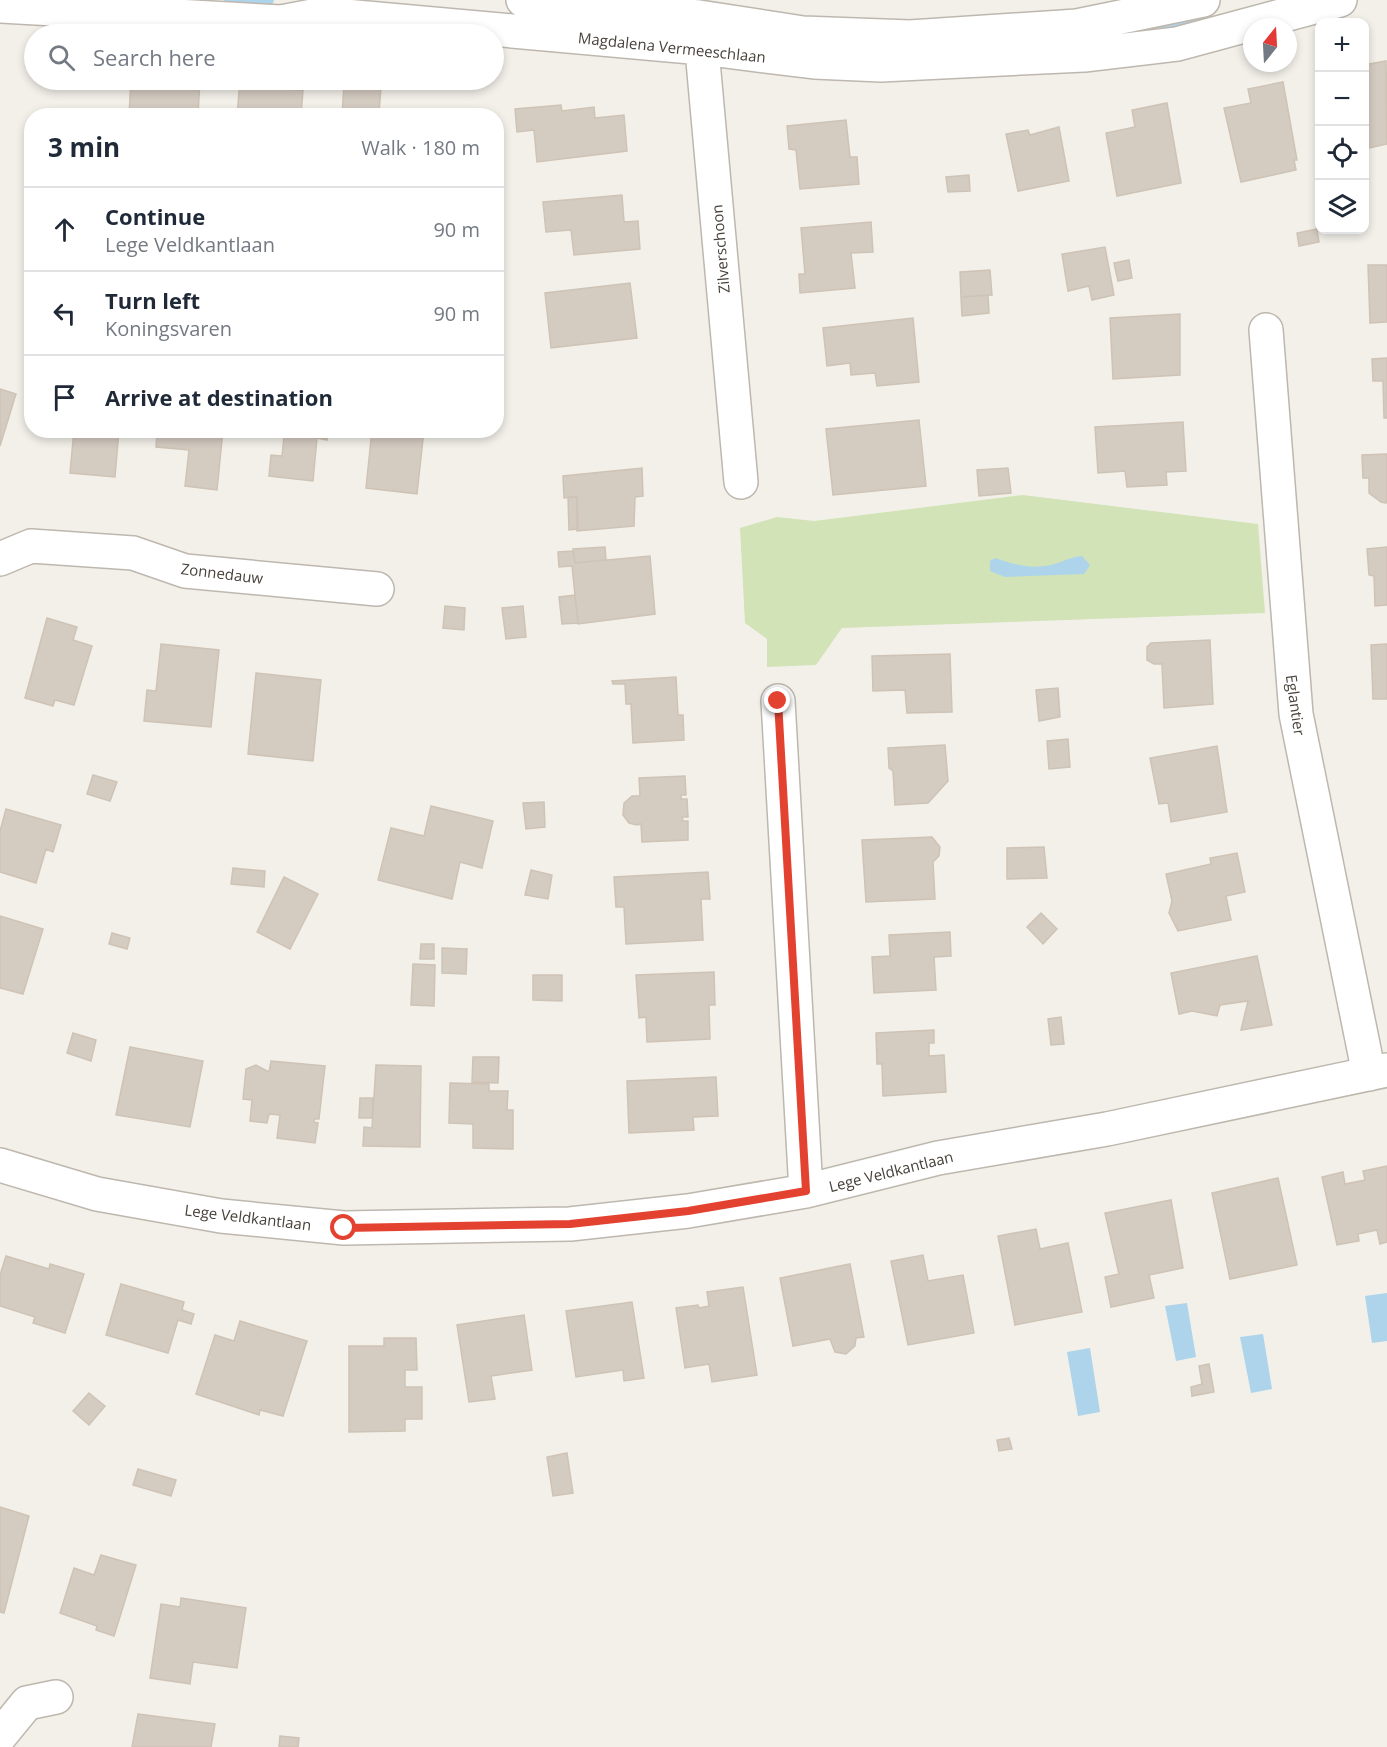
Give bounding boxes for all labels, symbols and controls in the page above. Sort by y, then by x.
north arrow [1243,18,1297,72]
map controls [1315,18,1369,234]
button: + [1315,18,1369,72]
search box [24,24,504,90]
street label: Magdalena Vermeeschlaan [577,27,767,67]
icon: search [45,41,78,74]
text: Search here [93,42,216,72]
button: − [1315,72,1369,126]
button: locate [1315,126,1369,180]
text: 3 min [48,129,120,165]
text: Walk · 180 m [361,134,480,161]
button: layers [1315,180,1369,234]
text: Continue [105,201,205,231]
street label: Zilverschoon [706,204,734,294]
icon: ahead [48,213,81,246]
text: 90 m [433,216,480,243]
text: Lege Veldkantlaan [105,231,275,258]
text: Turn left [105,285,200,315]
icon: left [48,297,81,330]
text: 90 m [433,300,480,327]
text: Koningsvaren [105,315,232,342]
icon: arrive [48,381,81,414]
text: Arrive at destination [105,382,333,412]
street label: Zonnedauw [180,558,265,588]
street label: Eglantier [1282,673,1310,737]
route end [764,687,790,713]
street label: Lege Veldkantlaan [827,1146,955,1196]
street label: Lege Veldkantlaan [184,1199,312,1235]
route start [330,1214,356,1240]

